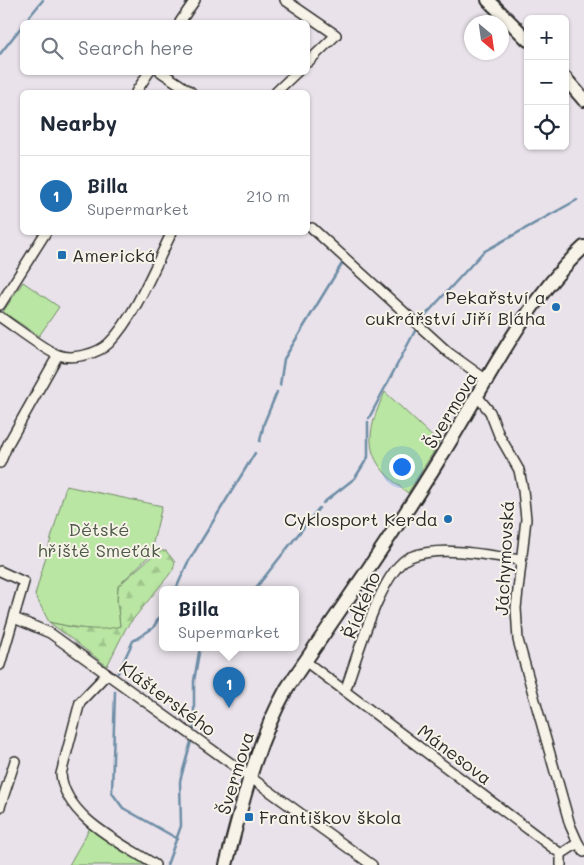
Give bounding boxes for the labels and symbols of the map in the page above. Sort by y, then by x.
north arrow [464,15,509,60]
place label: Americká [72,243,156,267]
marker: Americká [56,249,68,261]
place label: Pekařství a cukrářství Jiří Bláha [365,285,546,330]
marker: Pekařství a cukrářství Jiří Bláha [550,301,562,313]
street label: Švermova [418,367,482,453]
your location [389,454,415,480]
street label: Jáchymovská [489,500,519,616]
place label: Cyklosport Kerda [284,507,438,531]
marker: Cyklosport Kerda [442,513,454,525]
park label: Dětské hřiště Smeťák [37,517,161,562]
street label: Řídkého [337,568,385,642]
street label: Klášterského [115,655,221,741]
pin: 1 [213,667,245,708]
street label: Mánesova [413,718,497,790]
street label: Švermova [211,729,259,817]
place label: Františkov škola [259,805,402,829]
marker: Františkov škola [243,811,255,823]

